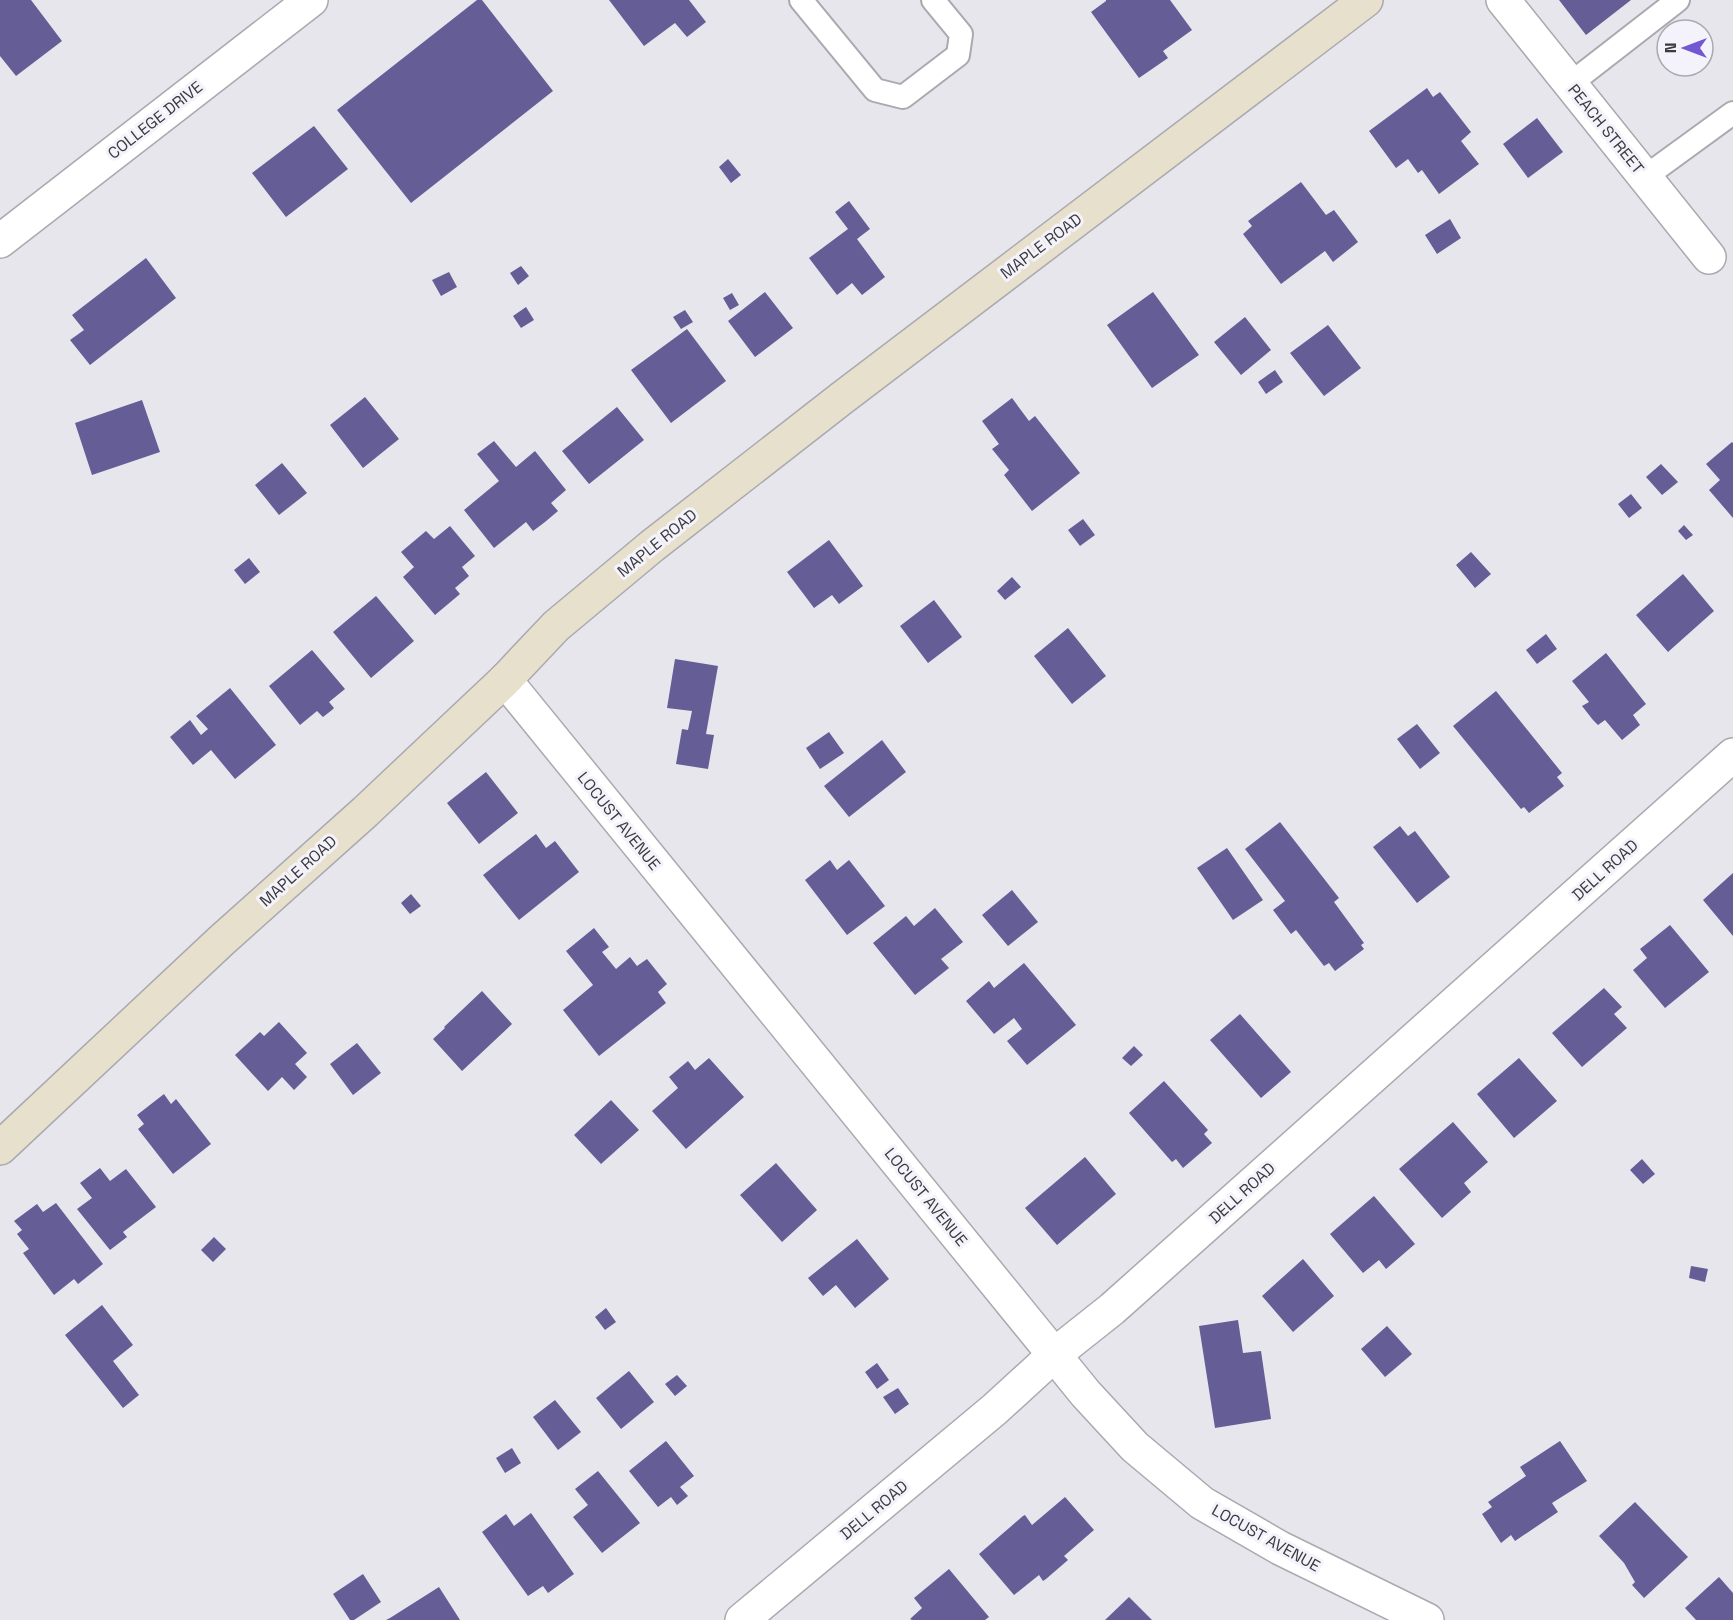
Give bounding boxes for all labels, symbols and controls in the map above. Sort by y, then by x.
north arrow [1655,18,1715,78]
text: N [1660,43,1681,53]
street label: COLLEGE DRIVE [103,76,207,164]
street label: PEACH STREET [1563,80,1649,178]
street label: MAPLE ROAD [996,209,1086,283]
street label: MAPLE ROAD [613,504,701,582]
street label: LOCUST AVENUE [573,767,665,875]
street label: MAPLE ROAD [255,831,341,911]
street label: DELL ROAD [1567,835,1643,905]
street label: LOCUST AVENUE [880,1143,972,1251]
street label: DELL ROAD [1204,1158,1280,1228]
street label: DELL ROAD [836,1476,912,1544]
street label: LOCUST AVENUE [1208,1500,1324,1576]

